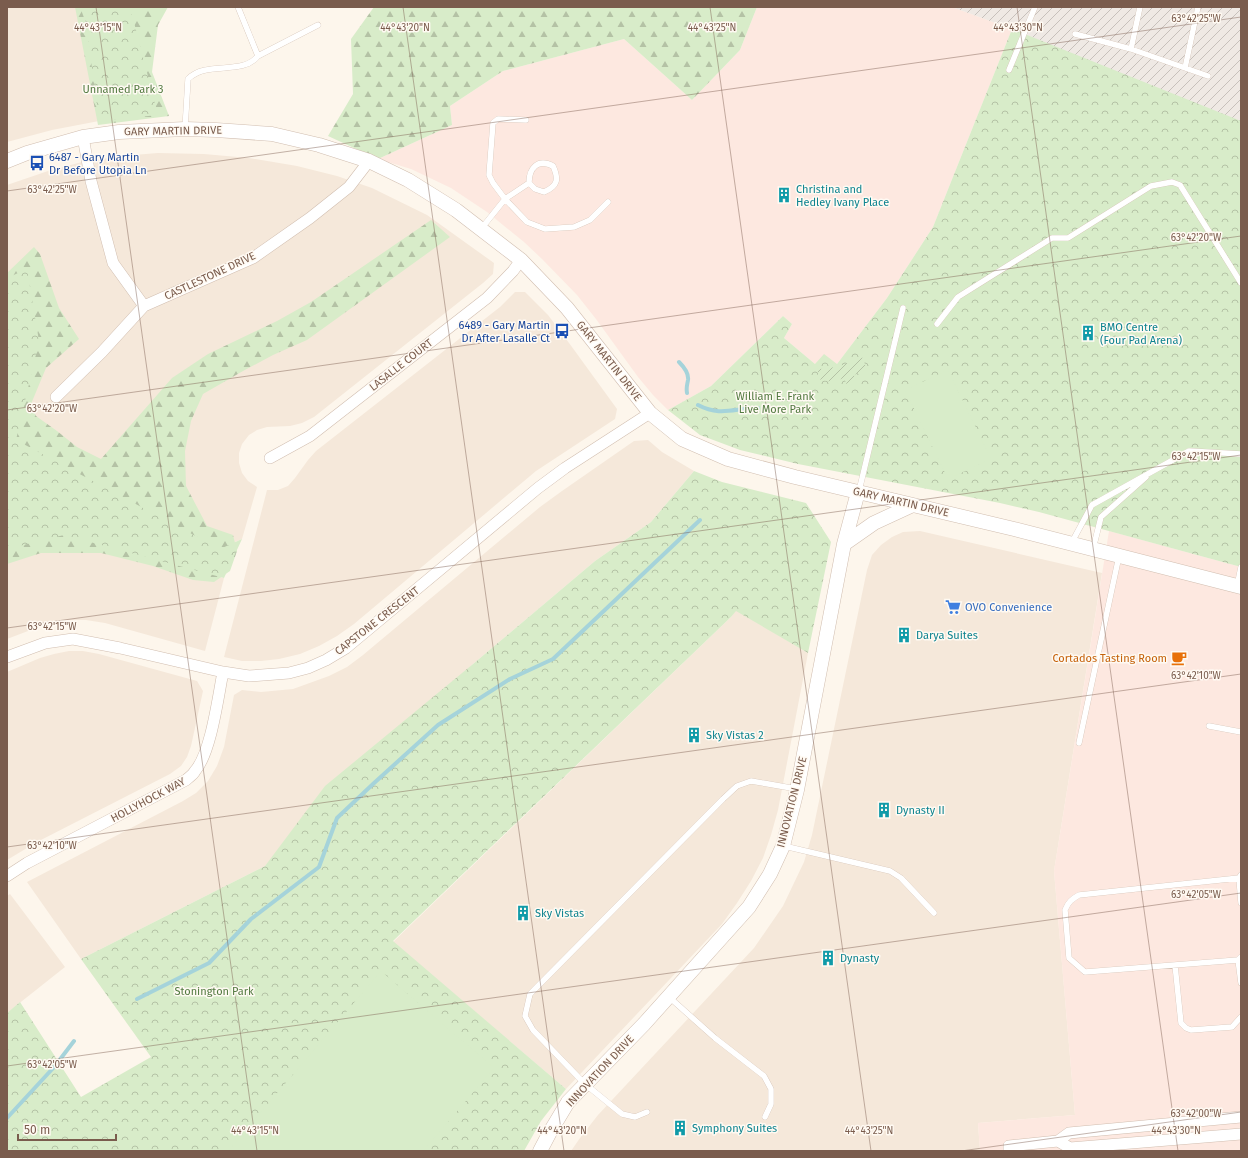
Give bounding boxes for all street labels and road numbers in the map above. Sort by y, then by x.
street label: GARY MARTIN DRIVE [124,124,222,138]
street label: CASTLESTONE DRIVE [162,249,258,303]
street label: GARY MARTIN DRIVE [574,318,644,404]
street label: LASALLE COURT [367,336,435,394]
street label: GARY MARTIN DRIVE [852,485,950,519]
street label: CAPSTONE CRESCENT [332,584,422,658]
street label: INNOVATION DRIVE [774,755,810,849]
street label: HOLLYHOCK WAY [108,775,188,825]
street label: INNOVATION DRIVE [563,1032,637,1110]

